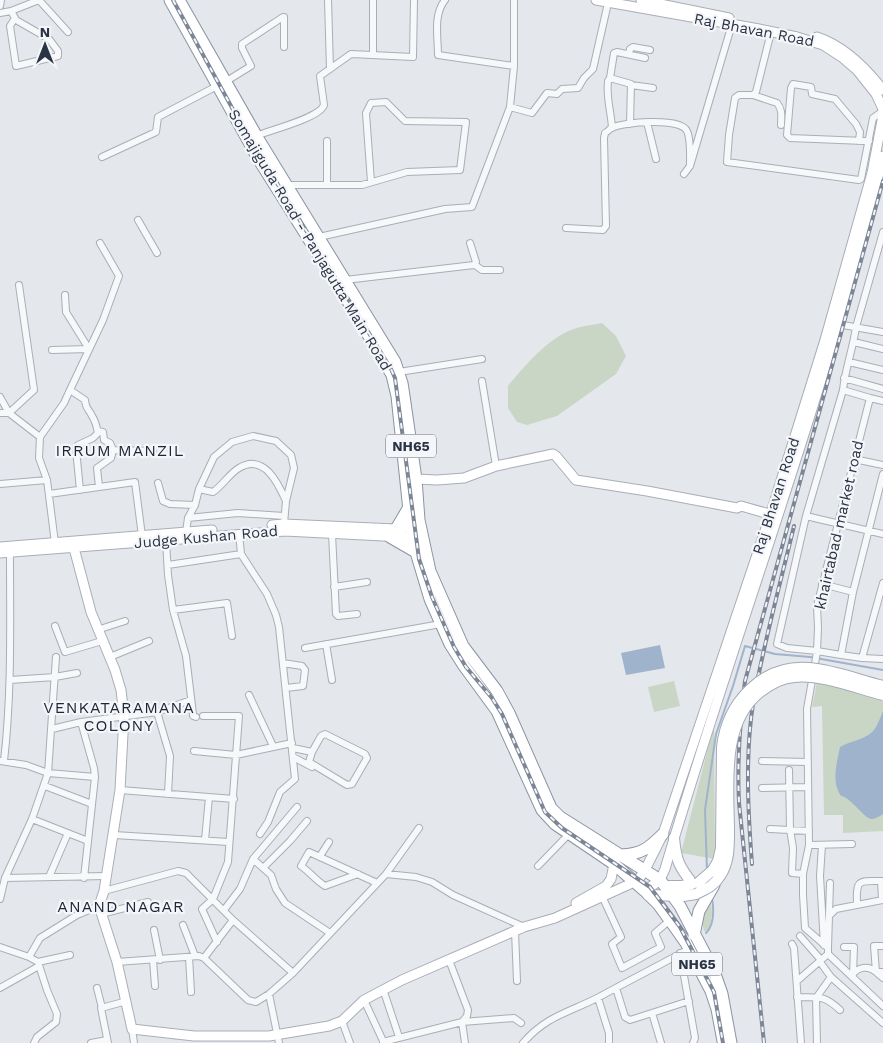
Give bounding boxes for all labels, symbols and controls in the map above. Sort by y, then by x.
street label: Raj Bhavan Road [692,10,816,50]
north arrow [20,20,70,70]
text: N [40,24,50,40]
street label: Somajiguda Road - Panjagutta Main Road [225,106,395,374]
road number: NH65 [386,434,436,458]
street label: Raj Bhavan Road [749,435,803,557]
street label: khairtabad market road [811,439,867,611]
district label: IRRUM MANZIL [56,441,184,460]
street label: Judge Kushan Road [133,522,279,552]
district label: VENKATARAMANA COLONY [43,698,195,735]
district label: ANAND NAGAR [57,897,185,916]
road number: NH65 [672,952,722,976]

